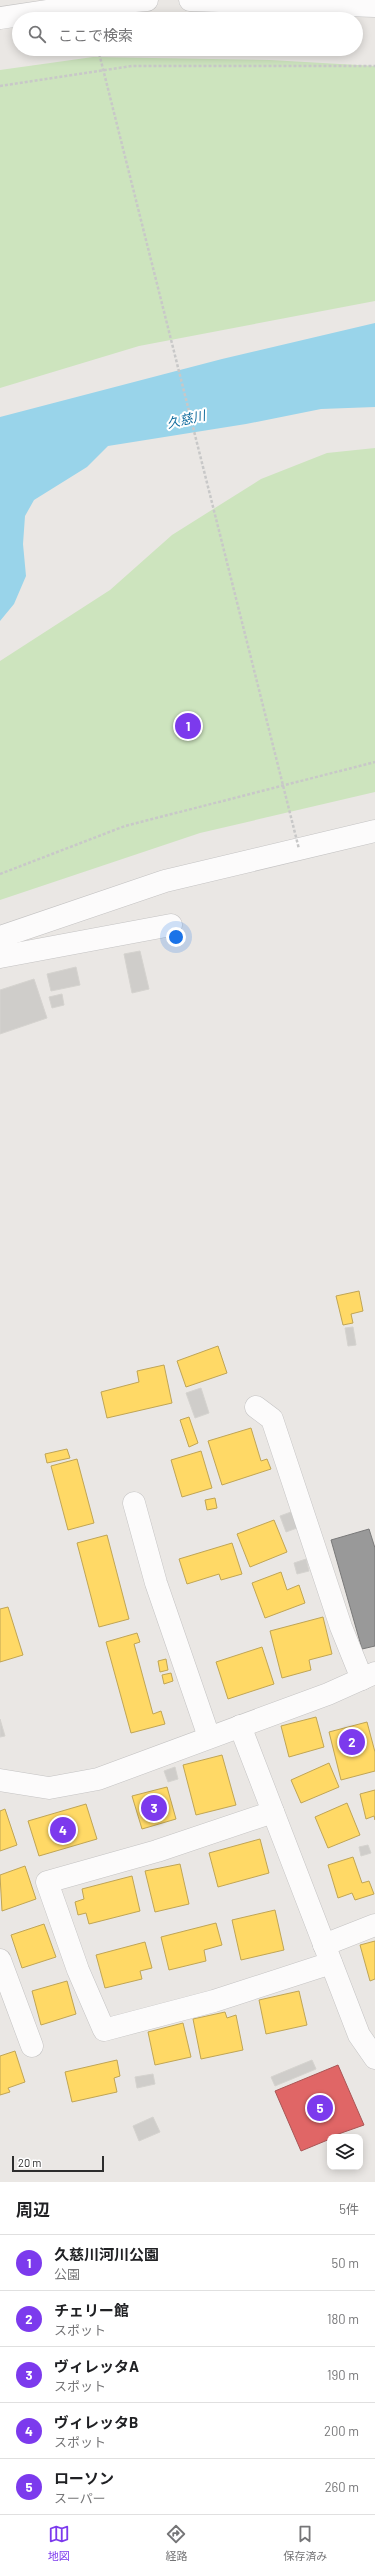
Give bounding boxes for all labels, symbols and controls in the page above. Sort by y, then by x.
search box [12,12,363,56]
icon: search [26,23,48,45]
text: ここで検索 [58,26,133,44]
water label: 久慈川 [165,406,209,431]
pin: 1 [175,711,201,741]
your location [166,927,186,947]
pin: 2 [339,1727,365,1757]
pin: 3 [141,1793,167,1823]
pin: 4 [50,1815,76,1845]
pin: 5 [307,2093,333,2123]
map controls [327,2134,363,2170]
button: layers [327,2134,363,2170]
scale bar [12,2154,104,2173]
text: 20 m [18,2156,41,2169]
text: 周辺 [16,2199,50,2219]
text: 5件 [339,2201,359,2217]
text: 久慈川河川公園 [54,2245,159,2263]
text: 1 [27,2255,31,2271]
text: 50 m [332,2255,359,2271]
text: 公園 [54,2266,80,2282]
text: チェリー館 [54,2301,129,2319]
text: 2 [25,2311,33,2327]
text: 180 m [327,2311,359,2327]
text: スポット [54,2322,106,2338]
text: ヴィレッタA [54,2357,139,2375]
text: 3 [25,2367,33,2383]
text: 190 m [327,2367,359,2383]
text: スポット [54,2378,106,2394]
text: ヴィレッタB [54,2413,138,2431]
text: 4 [25,2423,33,2439]
text: 200 m [324,2423,359,2439]
text: スポット [54,2434,106,2450]
text: ローソン [54,2469,114,2487]
text: 5 [25,2479,33,2495]
text: 260 m [325,2479,359,2495]
text: スーパー [54,2490,106,2506]
tab: 地図 [48,2523,70,2563]
tab: 経路 [165,2523,187,2563]
tab: 保存済み [283,2523,327,2563]

